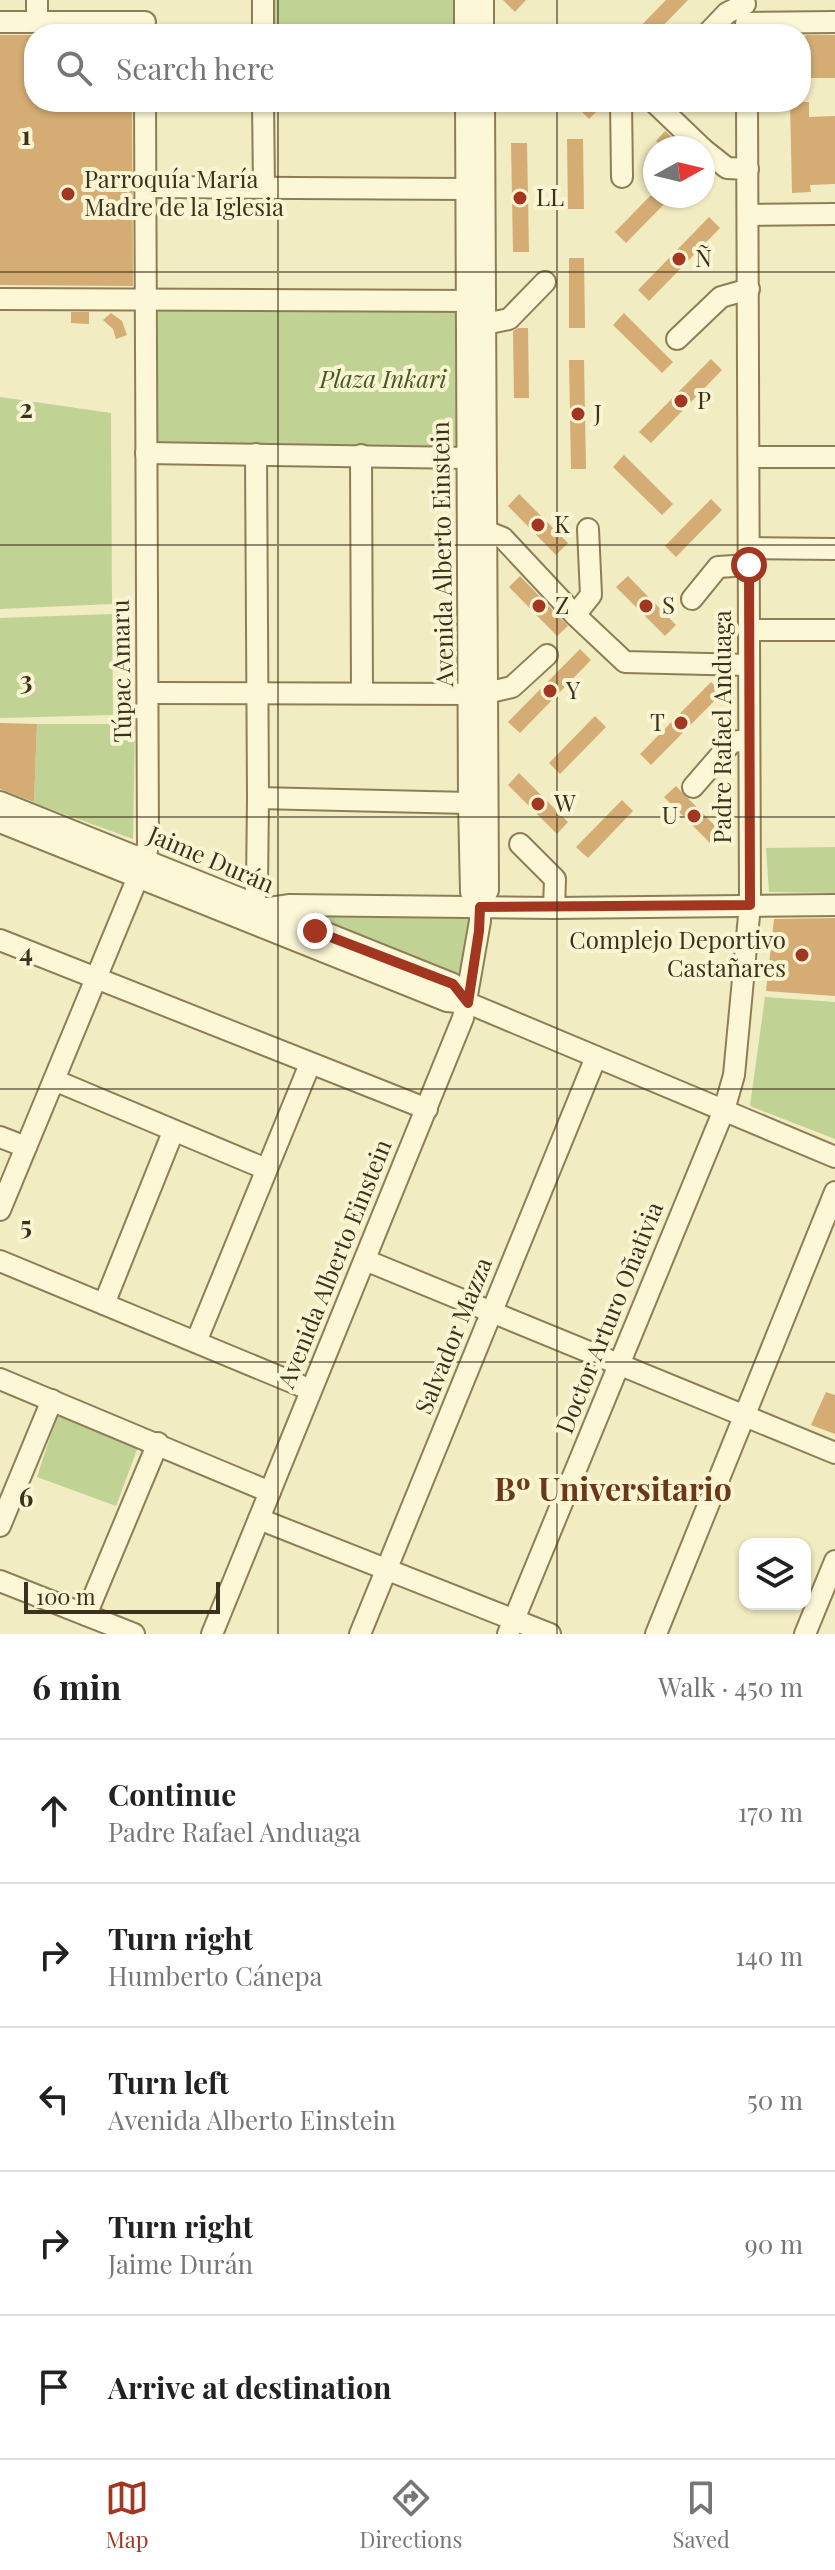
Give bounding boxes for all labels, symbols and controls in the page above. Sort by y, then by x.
search box [24,24,811,112]
icon: search [52,46,96,90]
text: Search here [116,48,275,88]
text: 1 [21,117,31,152]
north arrow [643,136,715,208]
place label: Parroquía María Madre de la Iglesia [84,162,284,222]
place label: LL [536,180,564,212]
marker: Parroquía María Madre de la Iglesia [59,185,77,203]
marker: LL [511,189,529,207]
place label: Ñ [695,241,712,273]
marker: Ñ [670,250,688,268]
park label: Plaza Inkari [319,362,447,394]
place label: P [697,383,711,415]
text: 2 [19,390,33,425]
marker: P [672,392,690,410]
place label: J [593,396,602,428]
marker: J [569,405,587,423]
street label: Avenida Alberto Einstein [423,421,459,688]
place label: K [554,507,570,539]
marker: K [529,516,547,534]
route start [731,547,767,583]
place label: Z [555,588,569,620]
place label: S [662,588,675,620]
marker: Z [530,597,548,615]
marker: S [637,597,655,615]
street label: Túpac Amaru [103,599,137,743]
street label: Padre Rafael Anduaga [705,610,737,844]
text: 3 [20,662,32,697]
place label: Y [565,673,581,705]
marker: Y [541,682,559,700]
place label: T [650,705,665,737]
marker: T [672,714,690,732]
place label: W [553,786,576,818]
marker: W [529,795,547,813]
place label: U [662,798,678,830]
marker: U [685,807,703,825]
street label: Jaime Durán [143,817,280,899]
route end [297,913,333,949]
place label: Complejo Deportivo Castañares [569,923,786,983]
text: 4 [19,934,33,969]
marker: Complejo Deportivo Castañares [793,946,811,964]
street label: Avenida Alberto Einstein [268,1134,398,1393]
street label: Doctor Arturo Oñativia [547,1197,669,1438]
text: 5 [20,1207,32,1242]
street label: Salvador Mazza [406,1252,498,1418]
district label: Bº Universitario [494,1466,732,1509]
text: 6 [19,1479,33,1514]
map controls [739,1538,811,1610]
button: layers [739,1538,811,1610]
scale bar [24,1578,220,1614]
text: 100 m [36,1581,96,1611]
text: 6 min [32,1663,121,1709]
text: Walk · 450 m [658,1669,803,1704]
text: Continue [108,1774,236,1814]
icon: ahead [32,1789,76,1833]
text: 170 m [738,1794,803,1829]
text: Padre Rafael Anduaga [108,1814,361,1849]
text: Turn right [108,1918,253,1958]
icon: right [32,1933,76,1977]
text: 140 m [735,1938,803,1973]
text: Humberto Cánepa [108,1958,322,1993]
text: Turn left [108,2062,229,2102]
icon: left [32,2077,76,2121]
text: 50 m [747,2082,803,2117]
text: Avenida Alberto Einstein [108,2102,396,2137]
text: Turn right [108,2206,253,2246]
icon: right [32,2221,76,2265]
text: 90 m [745,2226,803,2261]
text: Jaime Durán [108,2246,253,2281]
icon: arrive [32,2365,76,2409]
text: Arrive at destination [108,2367,391,2407]
tab: Map [105,2476,149,2554]
tab: Directions [359,2476,462,2554]
tab: Saved [673,2476,730,2554]

